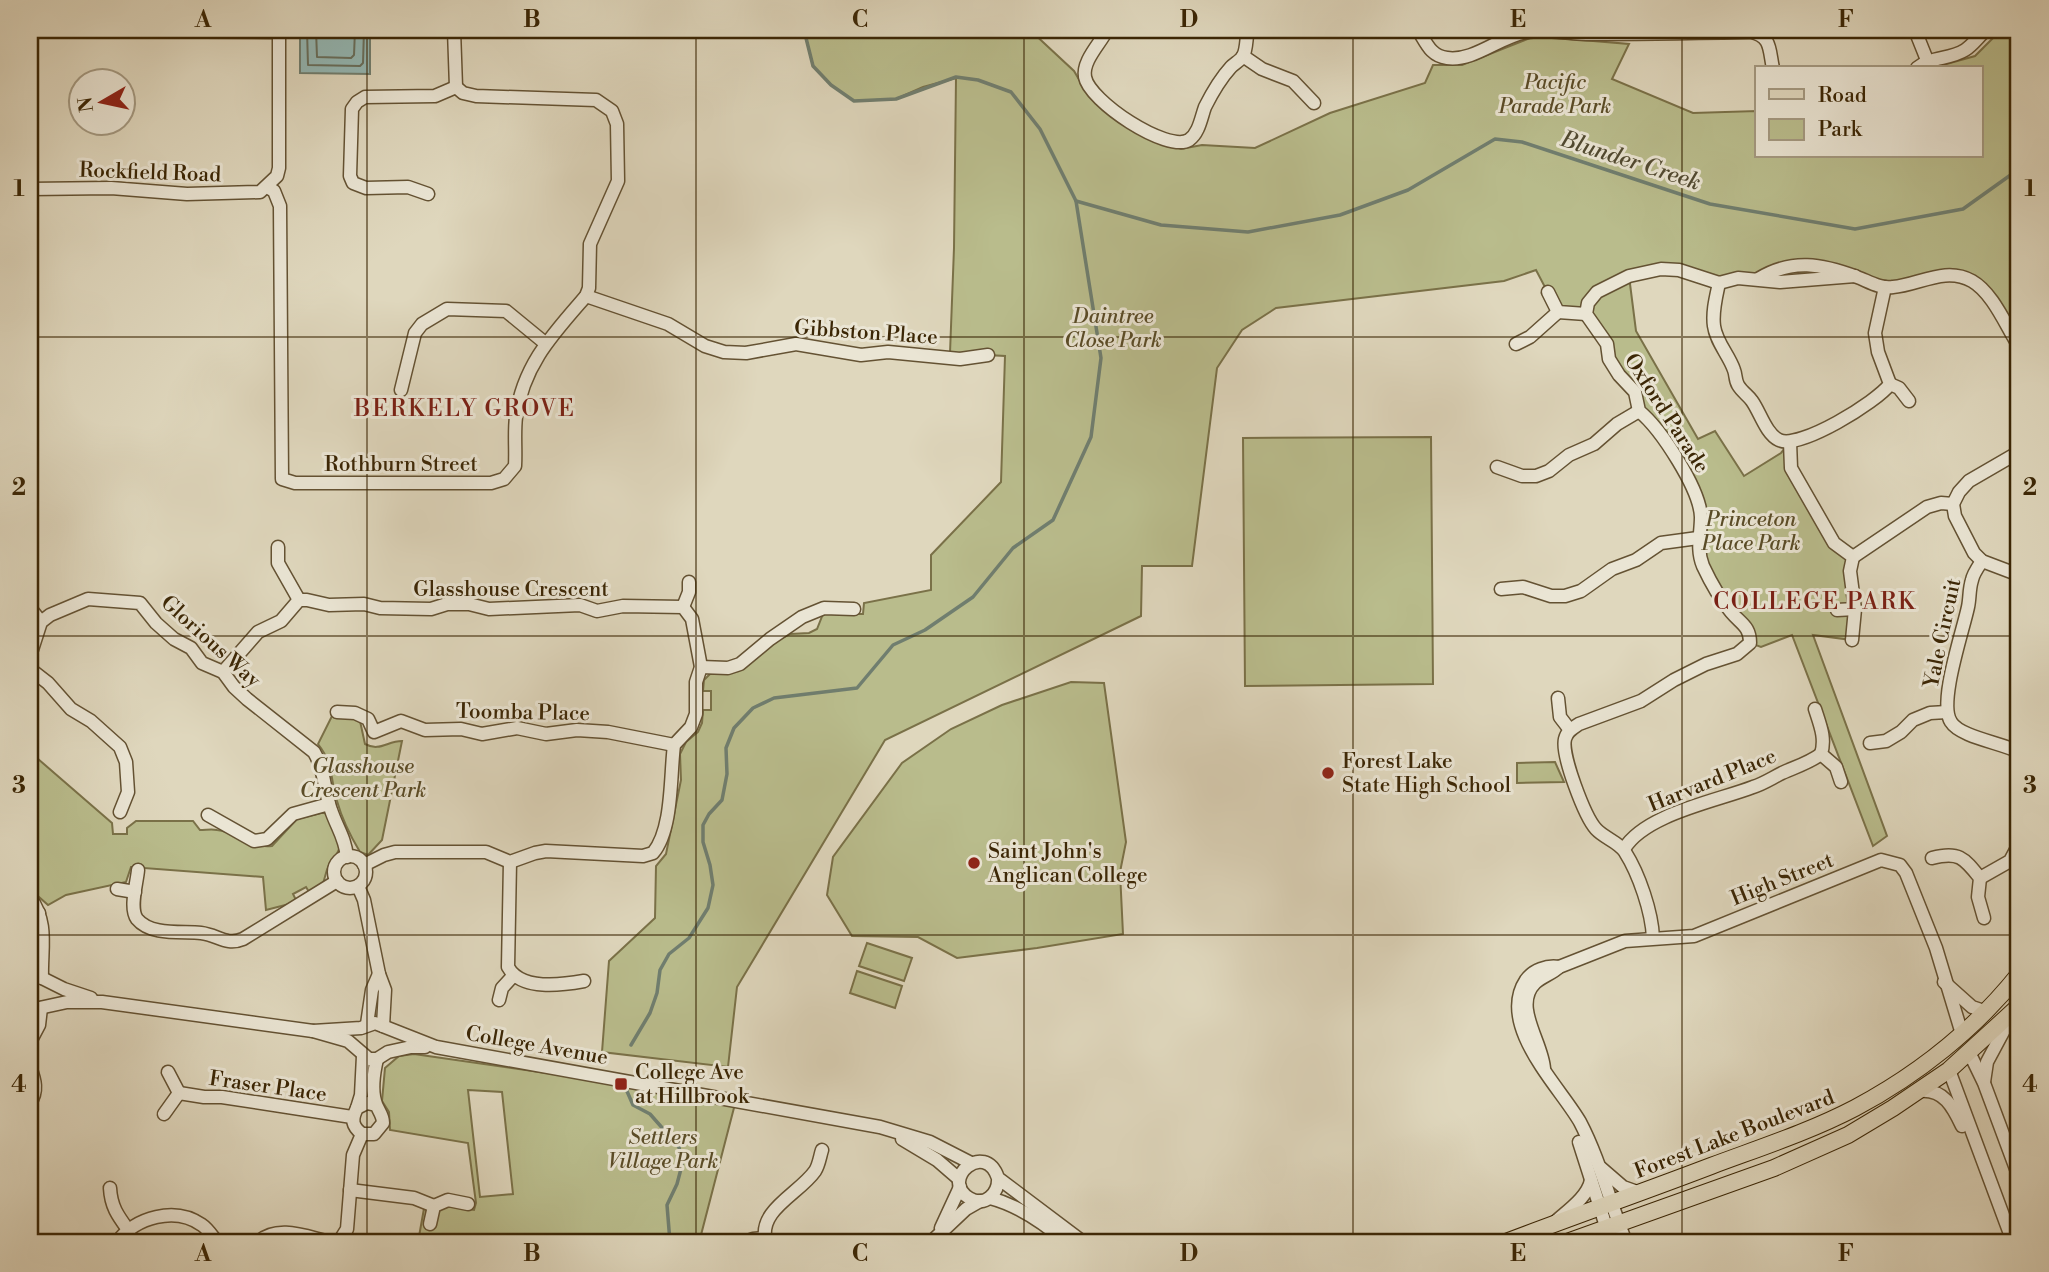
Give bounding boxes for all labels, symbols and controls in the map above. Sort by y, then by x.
text: A [194,6,212,34]
text: B [523,6,541,34]
text: C [852,6,868,34]
text: D [1180,6,1198,34]
text: E [1510,6,1526,34]
text: F [1838,6,1854,34]
north arrow [66,66,136,136]
legend [1755,66,1982,158]
park label: Pacific Parade Park [1498,70,1611,120]
text: Road [1818,83,1867,109]
text: N [73,95,99,114]
text: Park [1818,117,1863,143]
water label: Blunder Creek [1556,125,1704,197]
street label: Rockfield Road [78,158,222,188]
text: 1 [13,175,25,203]
text: 1 [2024,175,2036,203]
park label: Daintree Close Park [1064,304,1162,354]
street label: Gibbston Place [793,315,939,351]
street label: Oxford Parade [1618,349,1714,478]
district label: BERKELY GROVE [353,395,576,423]
street label: Rothburn Street [324,452,478,478]
text: 2 [12,474,26,502]
text: 2 [2023,474,2037,502]
park label: Princeton Place Park [1701,507,1800,557]
street label: Yale Circuit [1918,575,1967,691]
street label: Glasshouse Crescent [413,577,609,603]
district label: COLLEGE PARK [1713,588,1917,616]
street label: Glorious Way [155,590,266,694]
street label: Toomba Place [456,699,590,727]
street label: Harvard Place [1644,743,1780,818]
place label: Forest Lake State High School [1342,749,1511,799]
park label: Glasshouse Crescent Park [300,754,426,804]
marker: Forest Lake State High School [1320,765,1336,781]
text: 3 [12,772,26,800]
text: 3 [2023,772,2037,800]
place label: Saint John's Anglican College [987,839,1148,889]
street label: High Street [1727,847,1838,912]
marker: Saint John's Anglican College [966,855,982,871]
street label: College Avenue [464,1021,610,1071]
place label: College Ave at Hillbrook [635,1060,750,1110]
street label: Fraser Place [207,1066,328,1108]
text: 4 [11,1071,27,1099]
text: 4 [2022,1071,2038,1099]
marker: College Ave at Hillbrook [613,1076,629,1092]
street label: Forest Lake Boulevard [1631,1085,1838,1185]
park label: Settlers Village Park [608,1125,718,1175]
text: A [194,1240,212,1268]
text: B [523,1240,541,1268]
text: C [852,1240,868,1268]
text: D [1180,1240,1198,1268]
text: E [1510,1240,1526,1268]
text: F [1838,1240,1854,1268]

